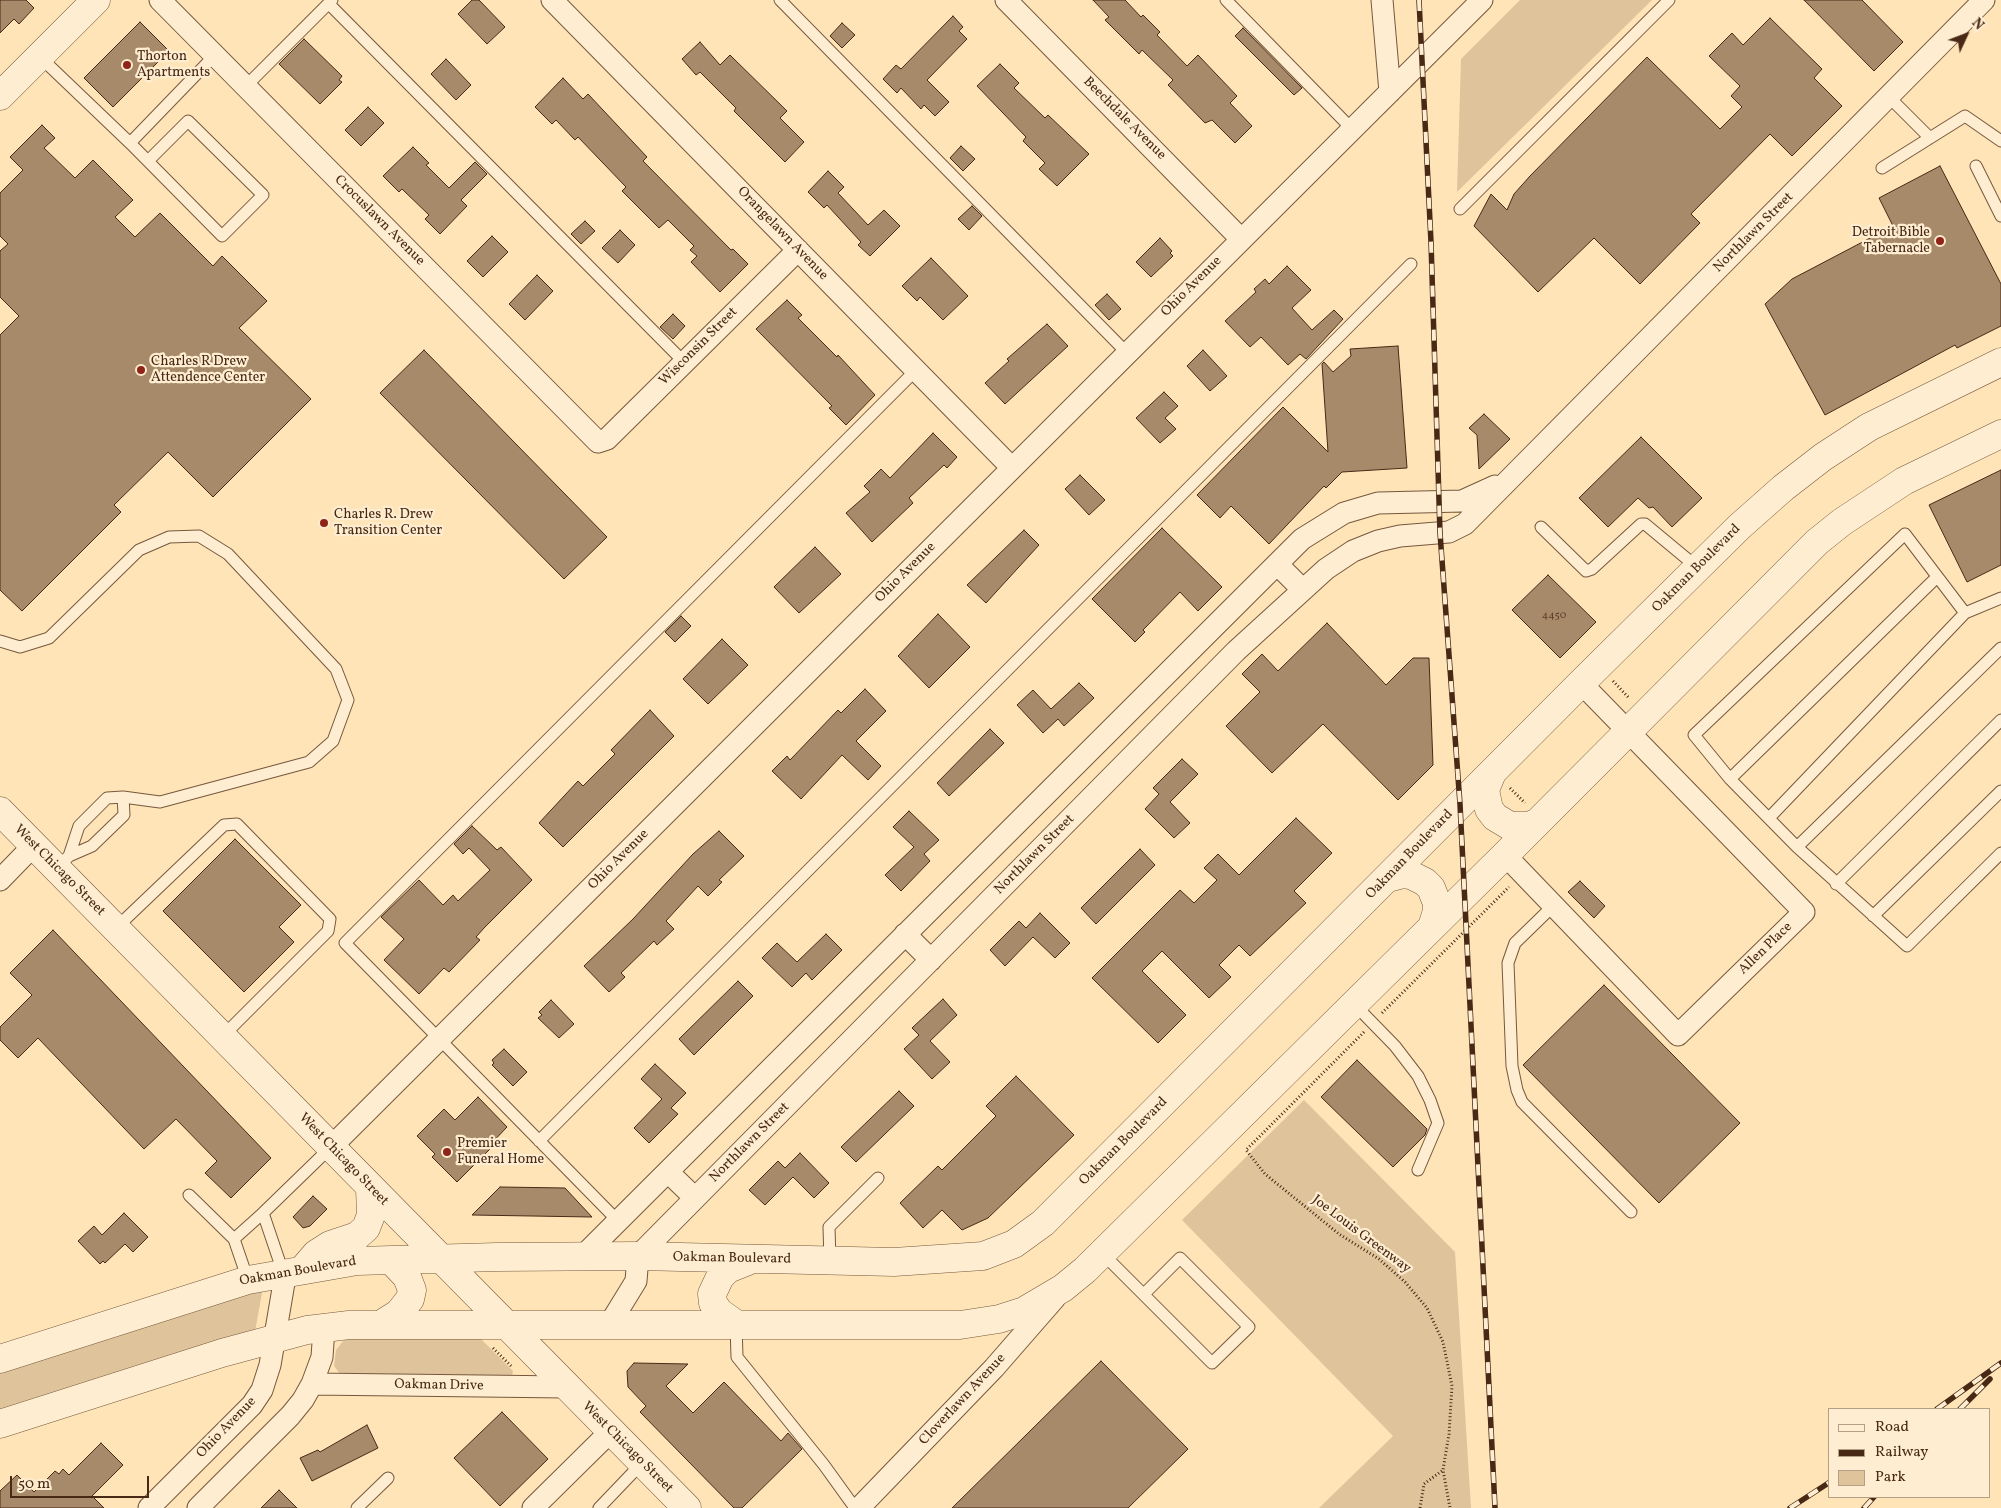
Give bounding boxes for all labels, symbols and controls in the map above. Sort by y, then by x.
north arrow [1941,10,1991,60]
text: N [1967,14,1988,35]
place label: Thorton Apartments [137,49,210,82]
marker: Thorton Apartments [121,59,133,71]
street label: Beechdale Avenue [1079,74,1169,164]
street label: Crocuslawn Avenue [330,172,428,270]
street label: Orangelawn Avenue [733,184,831,284]
street label: Northlawn Street [1710,189,1798,277]
place label: Detroit Bible Tabernacle [1852,225,1930,258]
marker: Detroit Bible Tabernacle [1934,235,1946,247]
street label: Ohio Avenue [1158,253,1226,321]
street label: Wisconsin Street [656,304,742,390]
place label: Charles R Drew Attendence Center [151,354,265,387]
marker: Charles R Drew Attendence Center [135,364,147,376]
place label: Charles R. Drew Transition Center [334,507,442,540]
marker: Charles R. Drew Transition Center [318,517,330,529]
street label: Oakman Boulevard [1649,521,1745,617]
street label: Ohio Avenue [872,539,940,607]
house number: 4450 [1542,609,1566,623]
street label: Oakman Boulevard [1363,807,1457,903]
street label: Northlawn Street [991,811,1079,899]
street label: West Chicago Street [10,822,108,920]
street label: Ohio Avenue [585,826,653,894]
street label: Allen Place [1736,919,1796,979]
street label: Oakman Boulevard [1076,1094,1172,1190]
street label: Northlawn Street [706,1099,794,1187]
street label: West Chicago Street [294,1110,392,1210]
place label: Premier Funeral Home [457,1136,544,1168]
marker: Premier Funeral Home [441,1146,453,1158]
street label: Joe Louis Greenway [1308,1192,1414,1278]
street label: Oakman Boulevard [673,1250,791,1268]
street label: Oakman Boulevard [238,1253,358,1291]
street label: Cloverlawn Avenue [916,1351,1010,1449]
street label: Oakman Drive [394,1377,484,1395]
street label: Ohio Avenue [194,1394,260,1462]
street label: West Chicago Street [578,1399,676,1497]
legend [1828,1408,1991,1498]
text: Road [1875,1417,1909,1438]
text: Railway [1875,1442,1928,1463]
scale bar [12,1466,151,1498]
text: Park [1875,1467,1906,1488]
text: 50 m [18,1474,50,1495]

